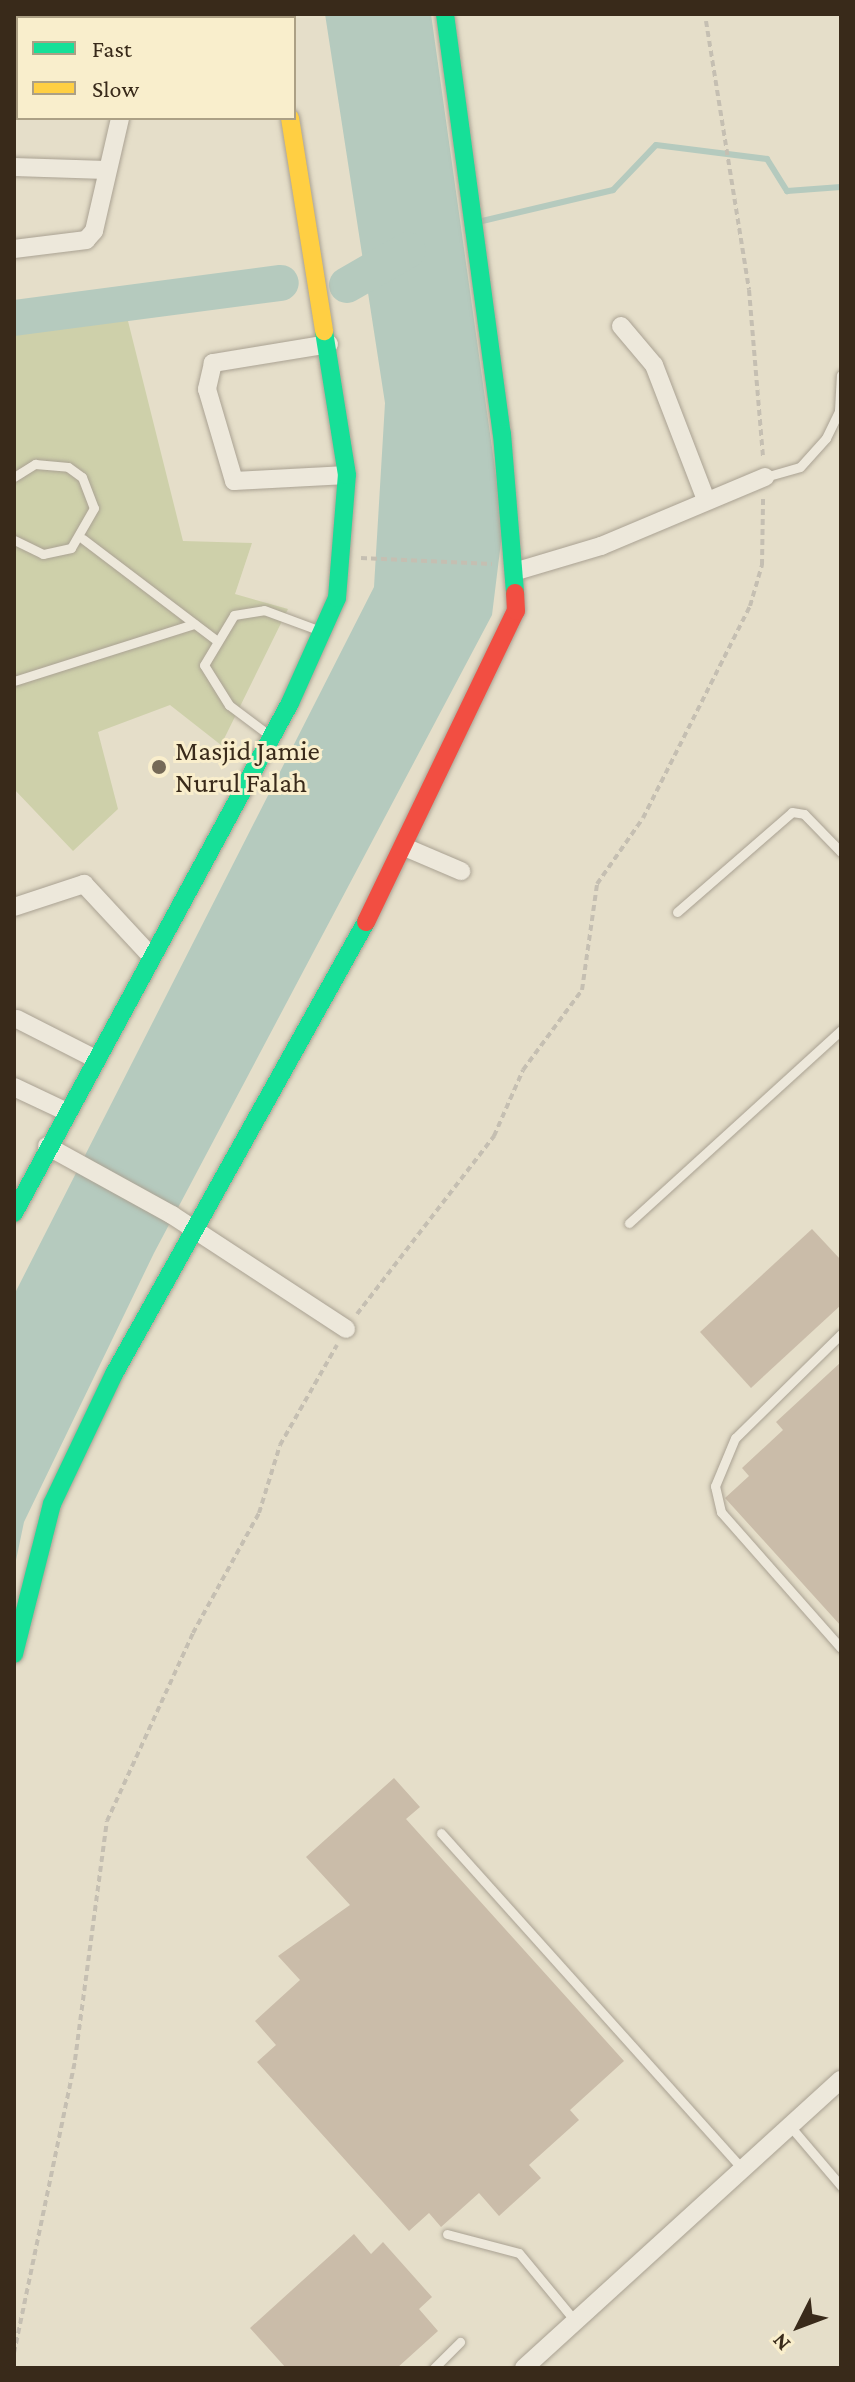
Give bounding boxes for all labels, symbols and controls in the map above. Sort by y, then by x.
legend [16,16,296,120]
text: Fast [92,35,132,62]
text: Slow [92,75,139,102]
place label: Masjid Jamie Nurul Falah [175,734,320,800]
marker: Masjid Jamie Nurul Falah [150,758,168,776]
north arrow [759,2286,839,2366]
text: N [766,2328,795,2356]

